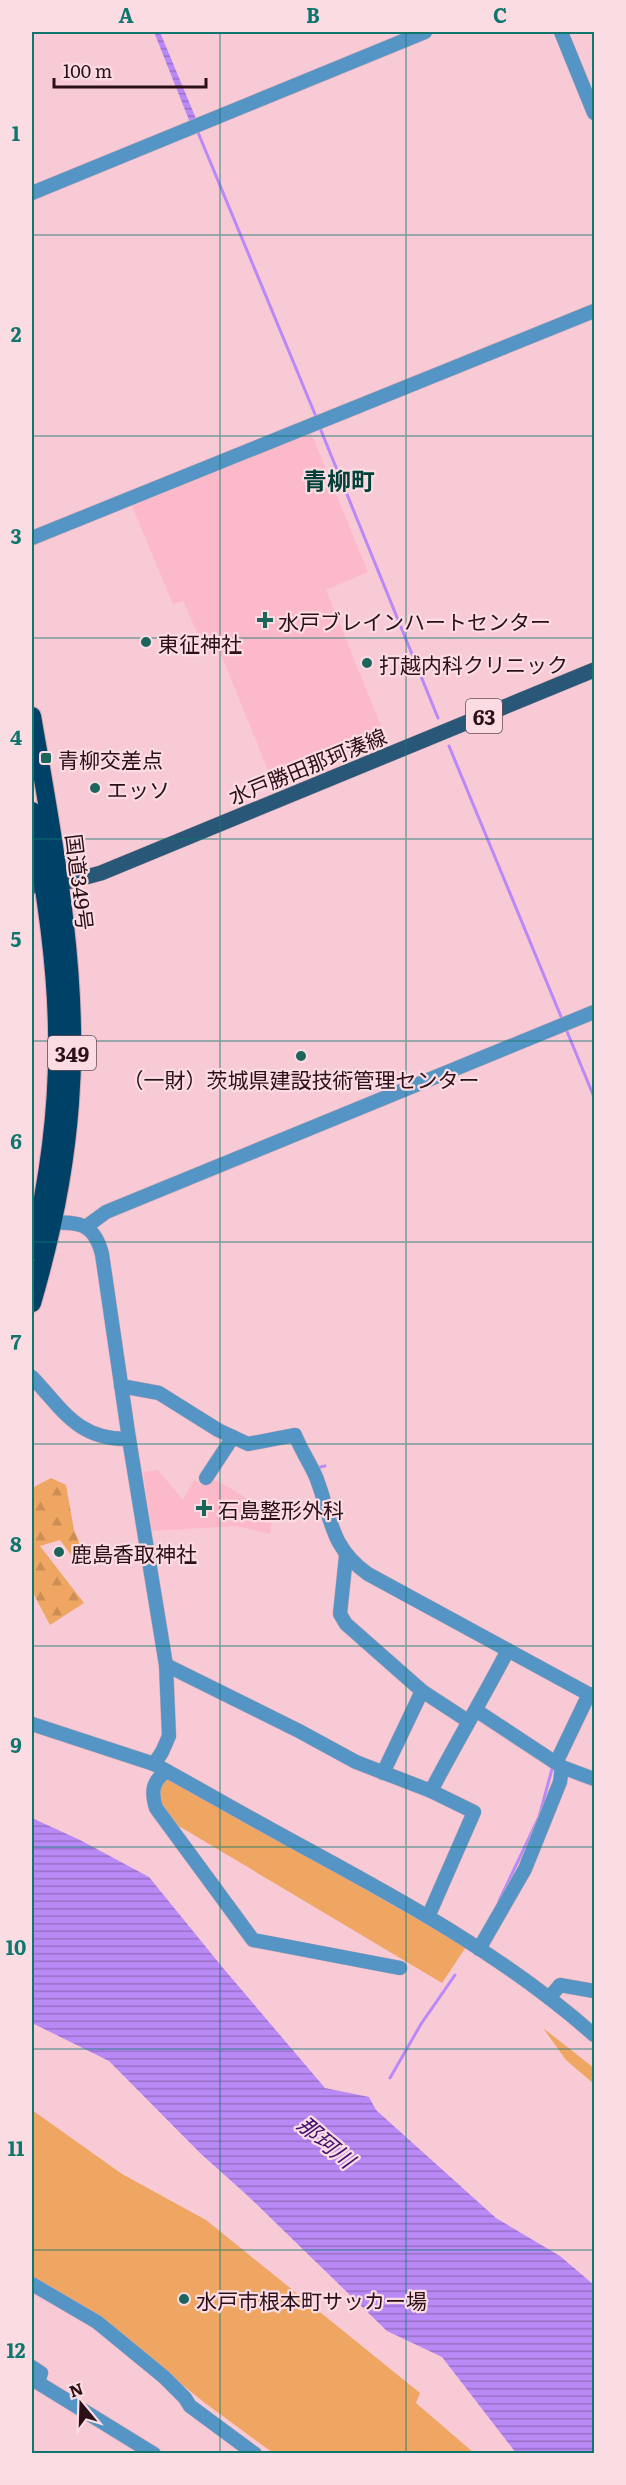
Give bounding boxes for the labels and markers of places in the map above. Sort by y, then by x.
place label: 水戸ブレインハートセンター [278,605,551,636]
marker: 水戸ブレインハートセンター [256,611,274,629]
place label: 東征神社 [158,627,242,658]
marker: 東征神社 [139,635,153,649]
place label: 打越内科クリニック [379,648,568,679]
marker: 打越内科クリニック [360,656,374,670]
place label: 青柳交差点 [58,743,163,774]
marker: 青柳交差点 [39,751,53,765]
place label: エッソ [107,773,170,804]
marker: エッソ [88,781,102,795]
marker: （一財）茨城県建設技術管理センター [294,1049,308,1063]
place label: （一財）茨城県建設技術管理センター [123,1063,480,1094]
place label: 石島整形外科 [218,1493,344,1524]
marker: 石島整形外科 [195,1499,213,1517]
place label: 鹿島香取神社 [71,1537,197,1568]
marker: 鹿島香取神社 [52,1545,66,1559]
place label: 水戸市根本町サッカー場 [196,2284,427,2315]
marker: 水戸市根本町サッカー場 [177,2292,191,2306]

